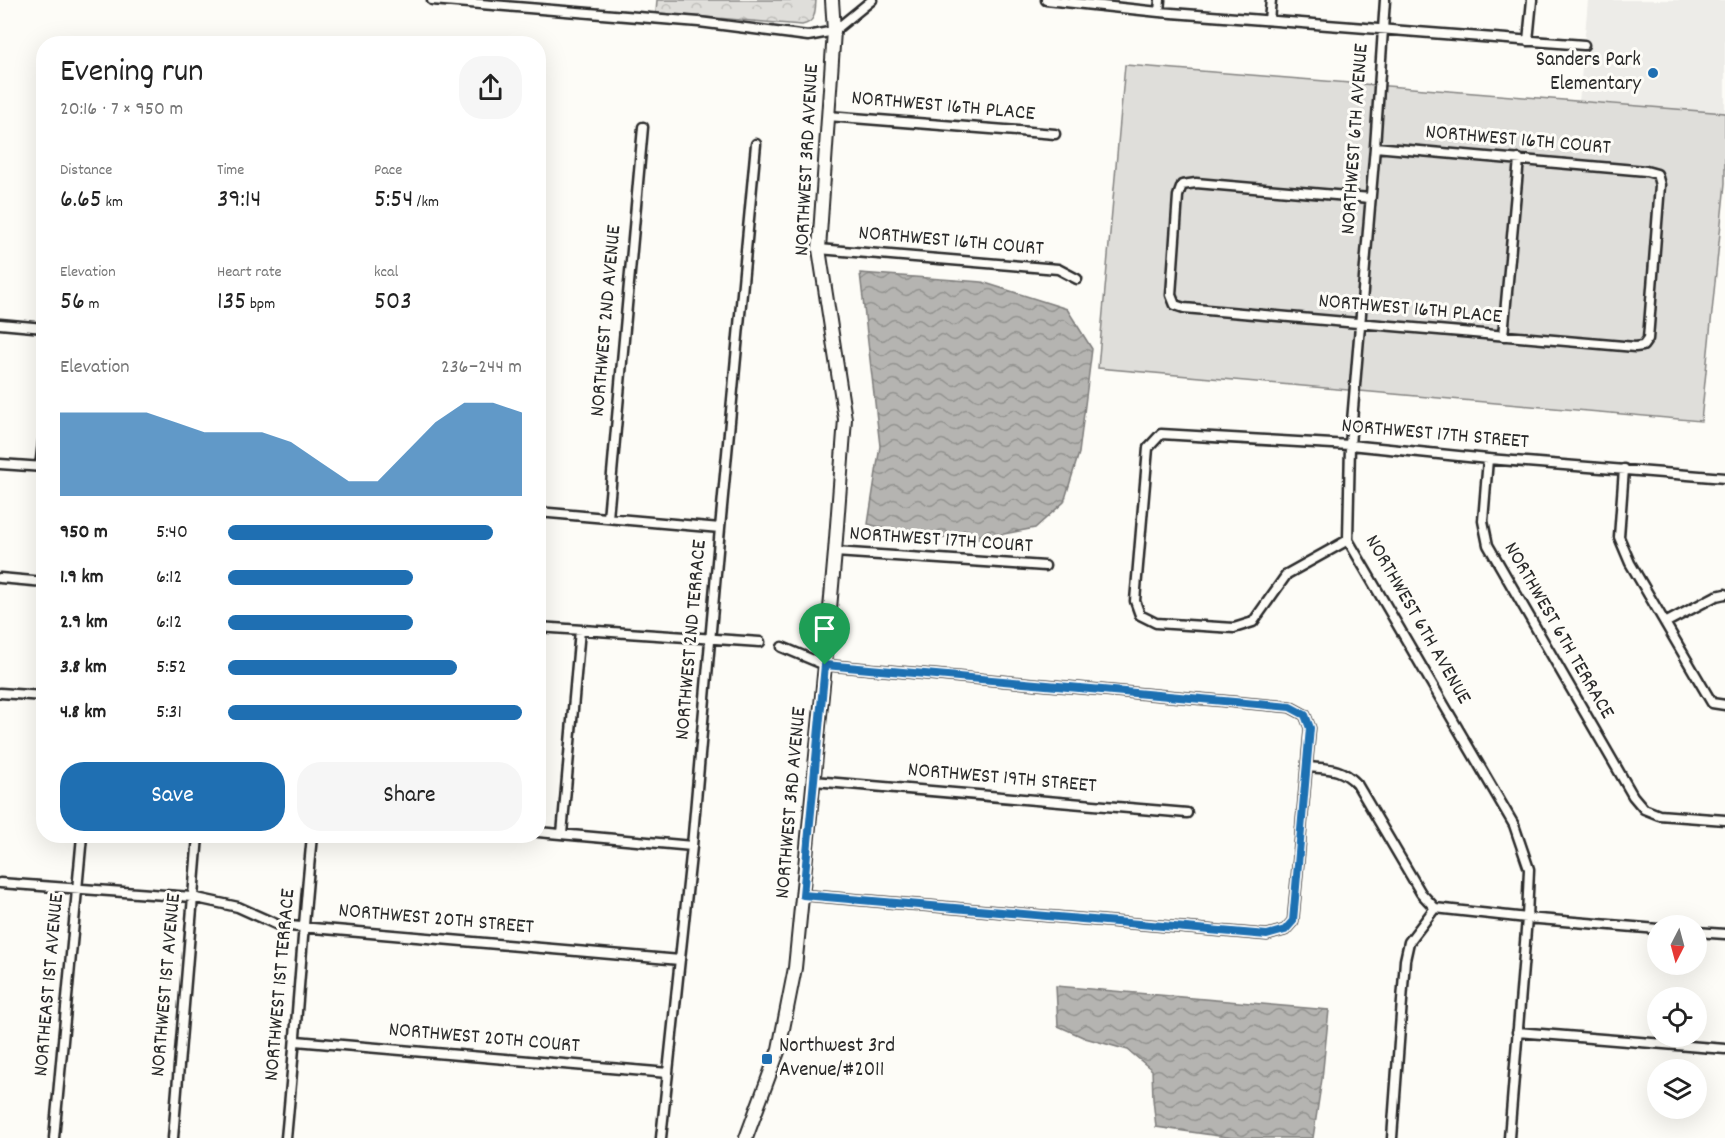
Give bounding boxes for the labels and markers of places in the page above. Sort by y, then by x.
place label: Sanders Park Elementary [1536,46,1641,100]
marker: Sanders Park Elementary [1646,66,1660,80]
pin [799,603,850,665]
place label: Northwest 3rd Avenue/#2011 [779,1032,895,1086]
marker: Northwest 3rd Avenue/#2011 [760,1052,774,1066]

